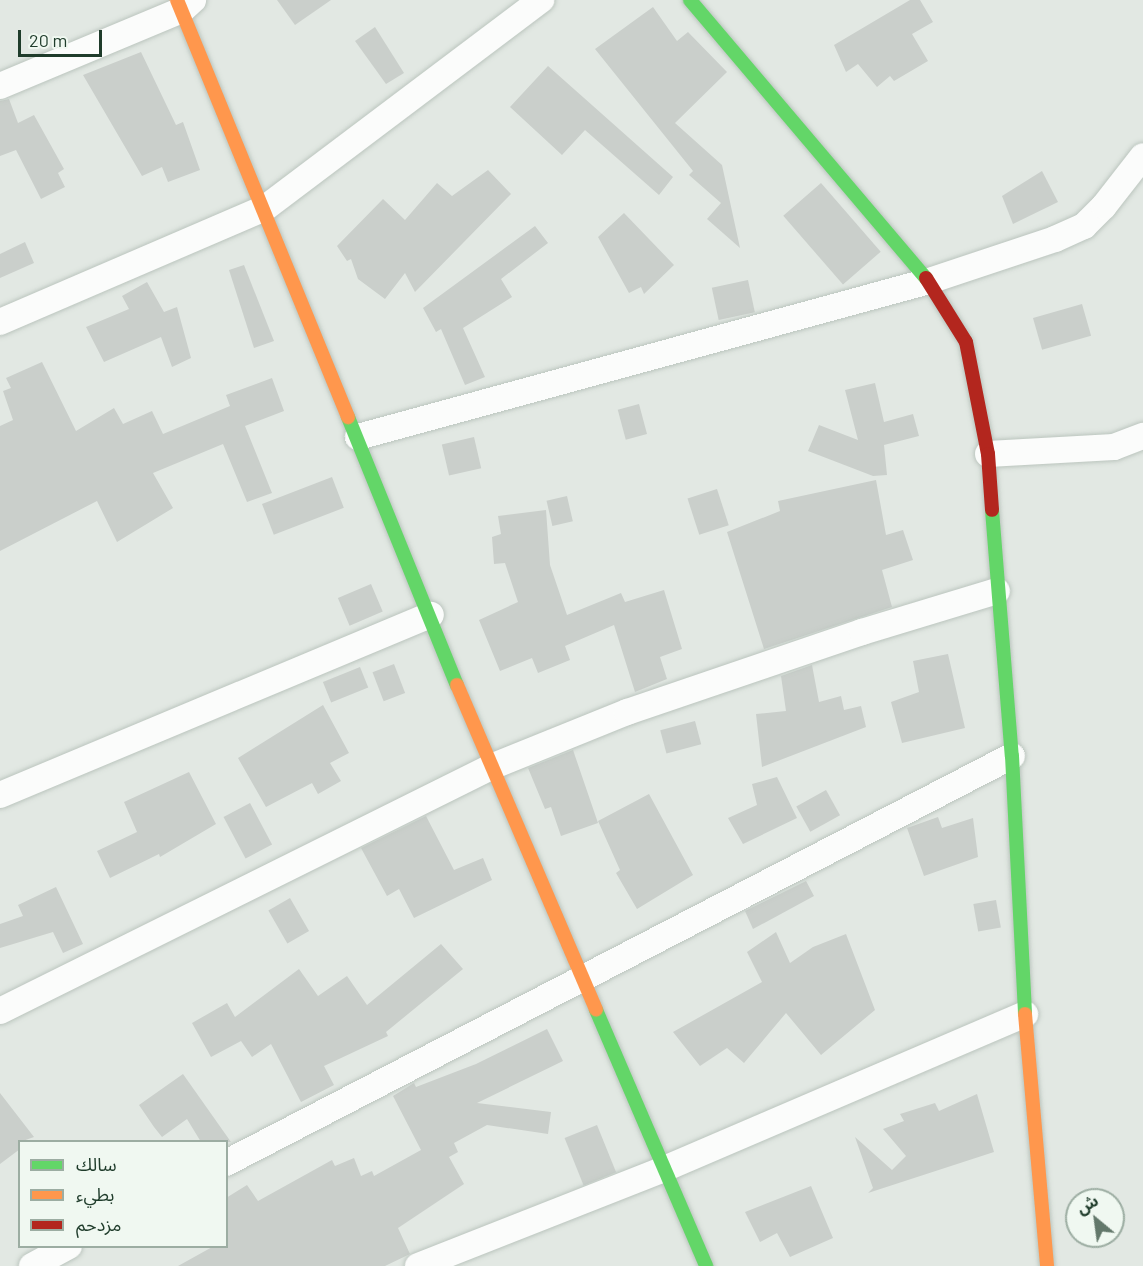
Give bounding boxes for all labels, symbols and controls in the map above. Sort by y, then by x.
scale bar [21,18,105,56]
text: 20 m [29,29,67,51]
legend [18,1140,228,1248]
text: سالك [76,1153,117,1175]
text: بطيء [76,1183,114,1205]
north arrow [1065,1188,1125,1248]
text: ش [1073,1190,1101,1217]
text: مزدحم [76,1213,121,1235]

